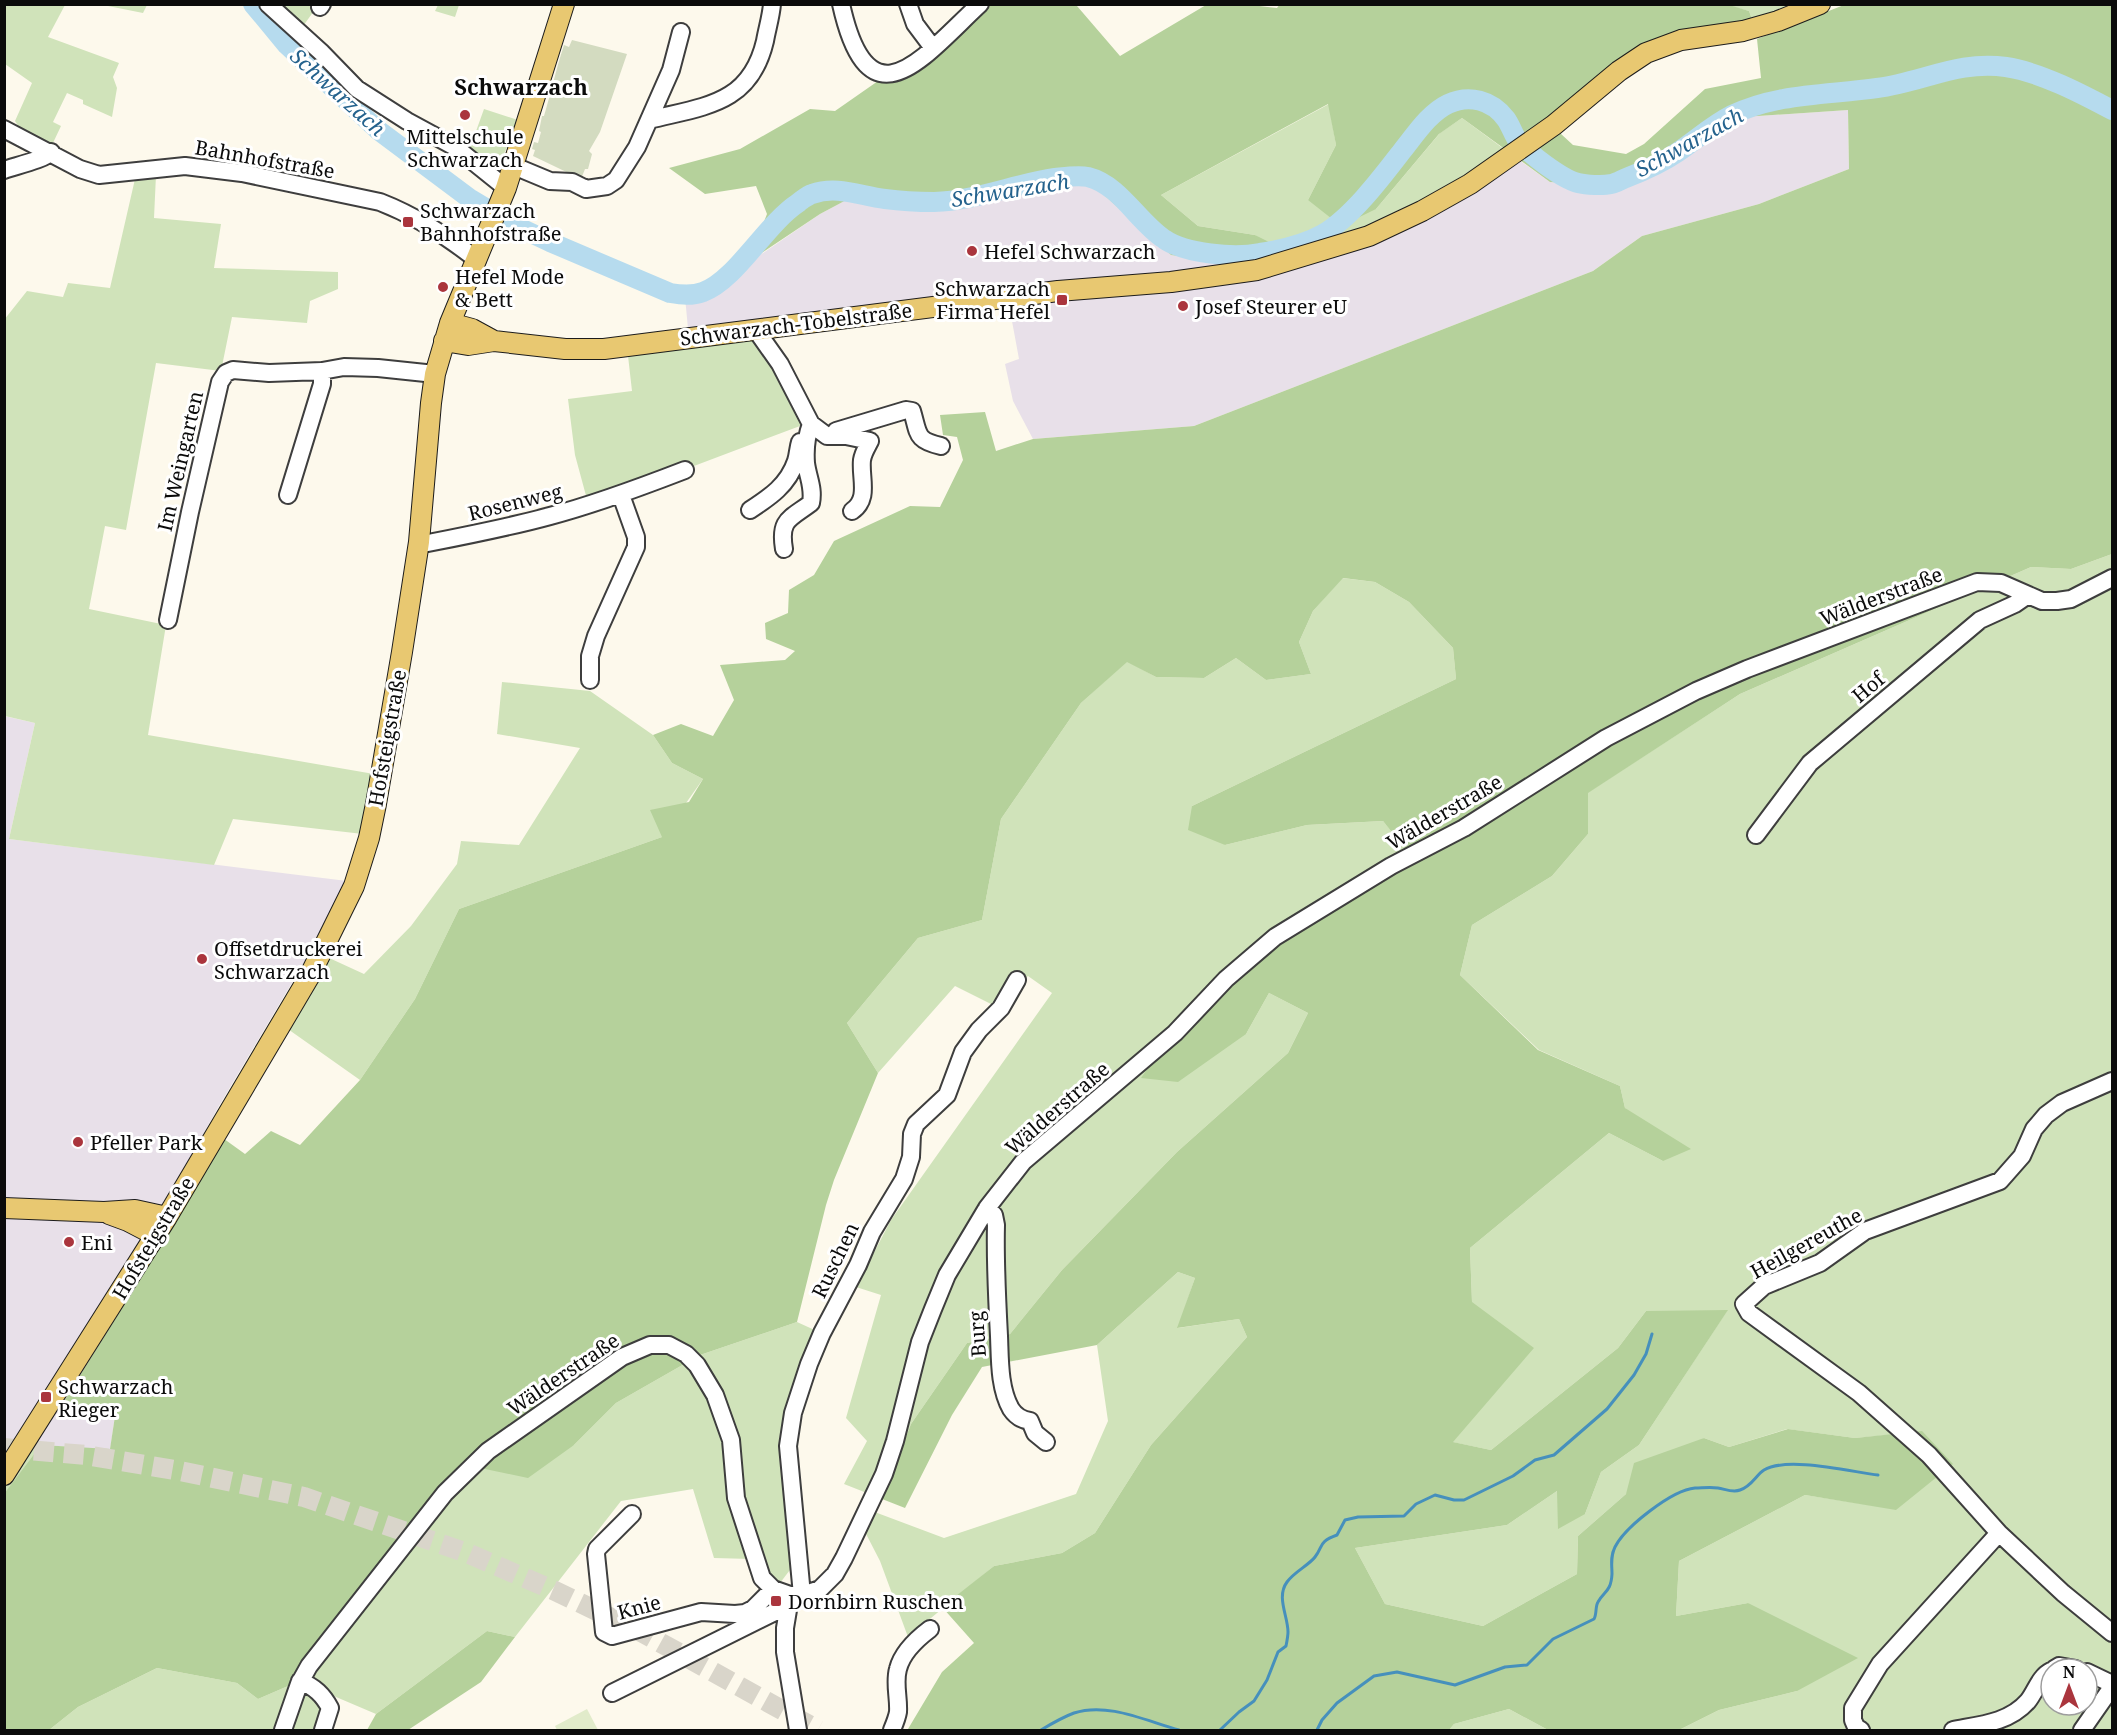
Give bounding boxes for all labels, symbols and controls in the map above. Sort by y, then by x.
water label: Schwarzach [284,42,392,143]
district label: Schwarzach [454,71,588,101]
water label: Schwarzach [1630,101,1748,183]
marker: Mittelschule Schwarzach [458,108,472,122]
place label: Mittelschule Schwarzach [406,123,524,173]
street label: Bahnhofstraße [193,133,337,185]
water label: Schwarzach [949,167,1071,213]
place label: Schwarzach Bahnhofstraße [420,197,562,247]
marker: Schwarzach Bahnhofstraße [401,215,415,229]
place label: Hefel Schwarzach [984,238,1156,265]
marker: Hefel Schwarzach [965,244,979,258]
place label: Hefel Mode & Bett [455,263,564,313]
place label: Schwarzach Firma Hefel [935,275,1050,325]
marker: Hefel Mode & Bett [436,280,450,294]
marker: Schwarzach Firma Hefel [1055,293,1069,307]
place label: Josef Steurer eU [1194,293,1348,320]
street label: Schwarzach-Tobelstraße [678,296,914,352]
marker: Josef Steurer eU [1176,299,1190,313]
street label: Im Weingarten [151,388,209,534]
street label: Rosenweg [465,477,565,527]
street label: Wälderstraße [1816,560,1946,632]
street label: Hof [1846,664,1891,709]
street label: Hofsteigstraße [362,667,412,809]
street label: Wälderstraße [1381,768,1507,856]
place label: Offsetdruckerei Schwarzach [214,935,363,985]
marker: Offsetdruckerei Schwarzach [195,952,209,966]
street label: Wälderstraße [999,1055,1115,1161]
place label: Pfeller Park [90,1129,203,1156]
marker: Pfeller Park [71,1135,85,1149]
street label: Hofsteigstraße [106,1172,200,1304]
street label: Heilgereuthe [1745,1201,1867,1285]
street label: Ruschen [805,1218,865,1302]
place label: Eni [81,1229,113,1256]
marker: Eni [62,1235,76,1249]
street label: Burg [962,1310,992,1358]
street label: Wälderstraße [502,1327,624,1421]
place label: Schwarzach Rieger [58,1373,174,1423]
marker: Schwarzach Rieger [39,1390,53,1404]
street label: Knie [614,1588,664,1626]
place label: Dornbirn Ruschen [788,1588,964,1615]
marker: Dornbirn Ruschen [769,1594,783,1608]
north arrow [2039,1657,2099,1717]
text: N [2063,1661,2076,1683]

